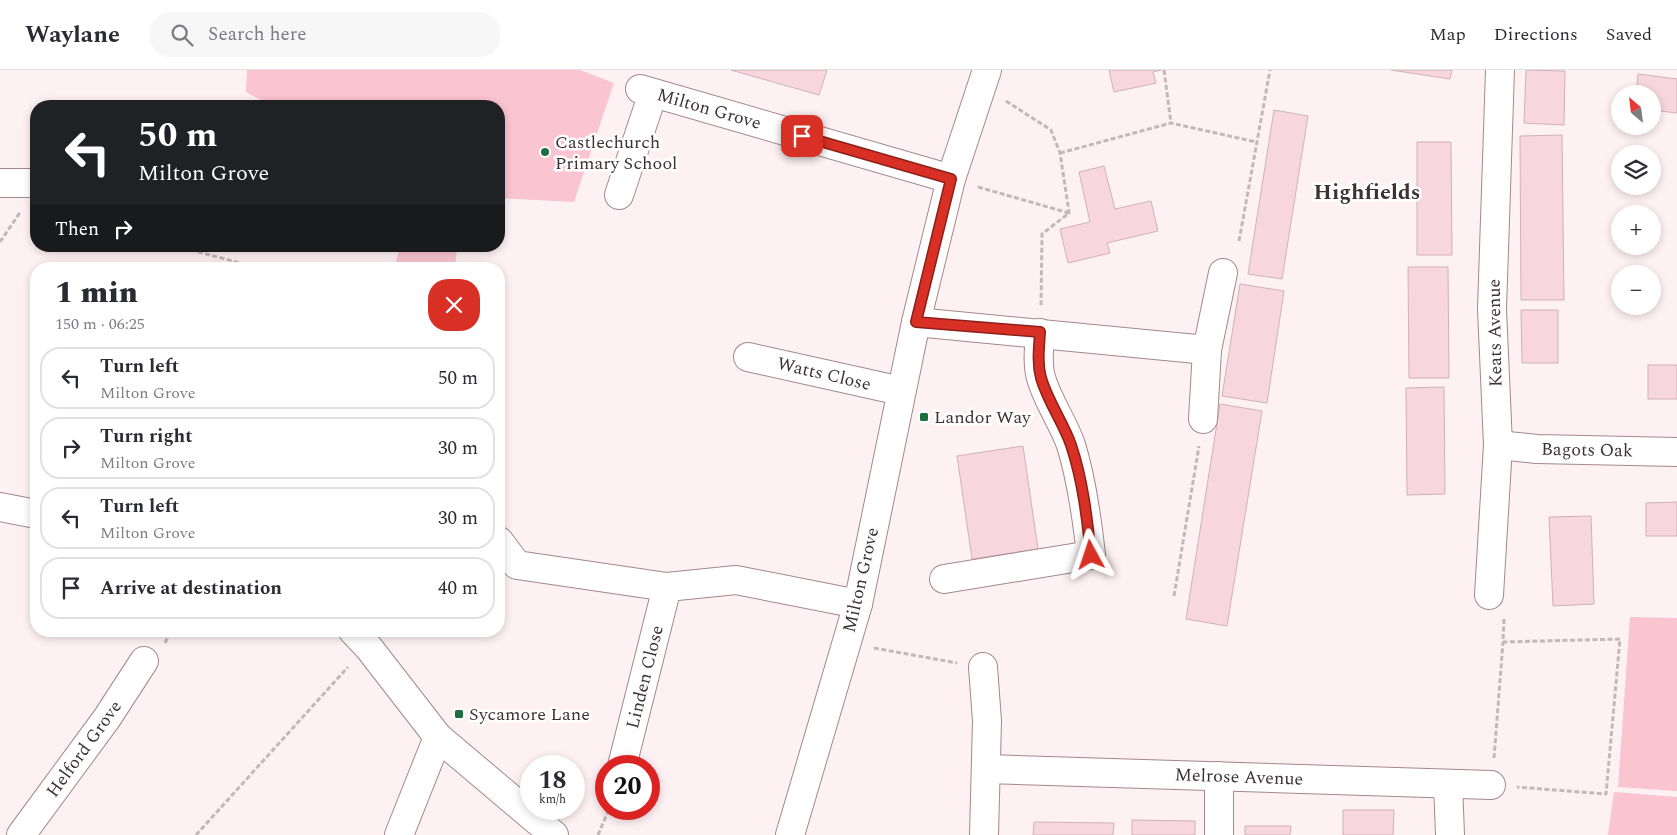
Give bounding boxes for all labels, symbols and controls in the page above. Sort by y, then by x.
search box [150,12,500,57]
text: Waylane [25,17,120,53]
text: Search here [208,20,306,49]
icon: search [168,21,196,49]
text: Map [1430,21,1466,48]
text: Directions [1494,21,1578,48]
text: Saved [1606,21,1652,48]
street label: Milton Grove [654,81,764,137]
north arrow [1611,85,1661,135]
map controls [1611,85,1661,315]
text: 50 m [138,109,218,162]
pin [781,115,823,157]
icon: left [55,120,120,185]
icon: arrive [788,122,816,150]
place label: Castlechurch Primary School [555,129,677,177]
button: layers [1611,145,1661,195]
marker: Castlechurch Primary School [539,146,551,158]
text: Milton Grove [138,157,269,190]
district label: Highfields [1314,176,1420,209]
button: + [1611,205,1661,255]
text: Then [55,215,99,244]
icon: right [109,215,137,243]
button: − [1611,265,1661,315]
text: 1 min [55,270,138,316]
button: close [428,279,480,331]
street label: Keats Avenue [1481,279,1509,387]
text: 150 m · 06:25 [55,312,145,336]
street label: Watts Close [774,350,874,398]
text: Turn left [100,352,179,381]
icon: left [57,364,85,392]
text: 50 m [438,364,478,393]
text: Milton Grove [100,381,195,405]
place label: Landor Way [934,404,1032,431]
marker: Landor Way [918,411,930,423]
text: Turn right [100,422,193,451]
icon: right [57,434,85,462]
text: 30 m [438,434,478,463]
street label: Bagots Oak [1541,436,1633,464]
text: Milton Grove [100,451,195,475]
text: Turn left [100,492,179,521]
icon: left [57,504,85,532]
text: 30 m [438,504,478,533]
text: Milton Grove [100,521,195,545]
street label: Milton Grove [836,525,886,635]
position arrow [1064,528,1116,580]
icon: arrive [57,574,85,602]
text: Arrive at destination [100,574,282,603]
text: 40 m [438,574,478,603]
street label: Linden Close [619,622,671,732]
street label: Helford Grove [40,695,128,803]
place label: Sycamore Lane [469,701,590,728]
marker: Sycamore Lane [453,708,465,720]
speed limit sign: 20 [595,755,660,820]
street label: Melrose Avenue [1174,761,1304,793]
text: 18 [538,762,567,800]
text: km/h [539,790,566,809]

